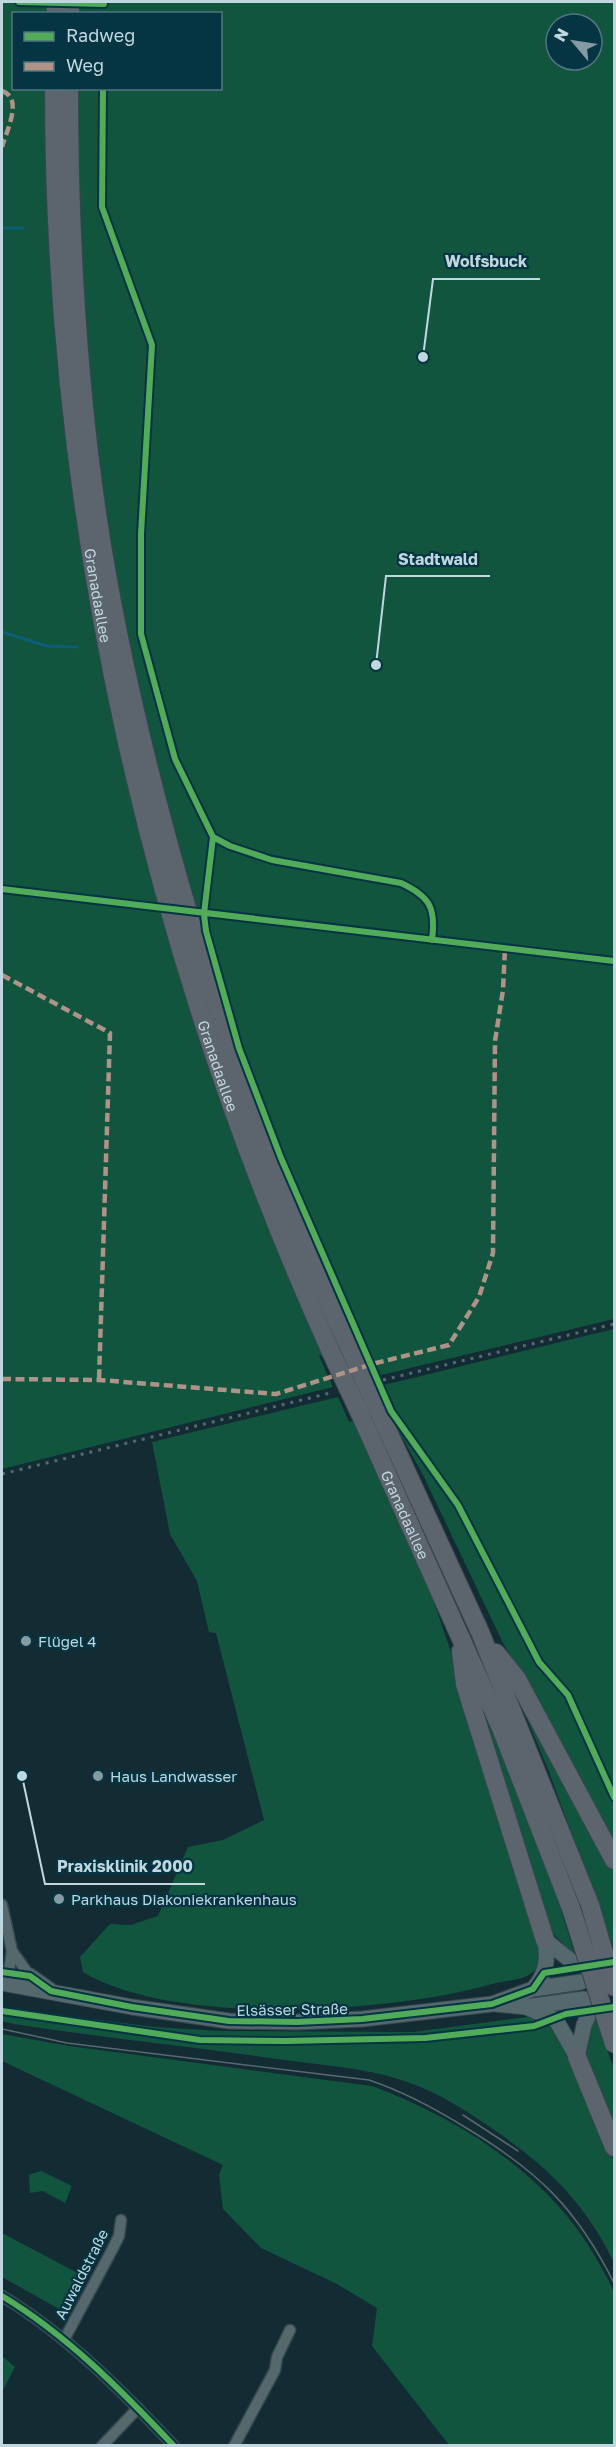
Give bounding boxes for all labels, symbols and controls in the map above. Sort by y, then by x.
legend [12,12,222,90]
north arrow [544,12,604,72]
text: Radweg [66,24,135,46]
text: N [549,25,573,45]
text: Weg [66,54,104,76]
callout: Wolfsbuck [433,245,540,279]
text: Wolfsbuck [445,251,528,271]
callout: Stadtwald [386,542,490,576]
street label: Granadaallee [81,547,115,644]
text: Stadtwald [398,549,478,569]
street label: Granadaallee [194,1018,242,1114]
street label: Granadaallee [378,1467,433,1562]
place label: Flügel 4 [38,1632,96,1650]
marker: Flügel 4 [19,1634,33,1648]
place label: Haus Landwasser [110,1767,237,1785]
marker: Haus Landwasser [91,1769,105,1783]
callout: Praxisklinik 2000 [45,1850,205,1884]
text: Praxisklinik 2000 [57,1856,193,1876]
place label: Parkhaus Diakoniekrankenhaus [71,1890,297,1908]
marker: Parkhaus Diakoniekrankenhaus [52,1892,66,1906]
street label: Elsässer Straße [236,1999,348,2019]
street label: Auwaldstraße [51,2226,112,2322]

